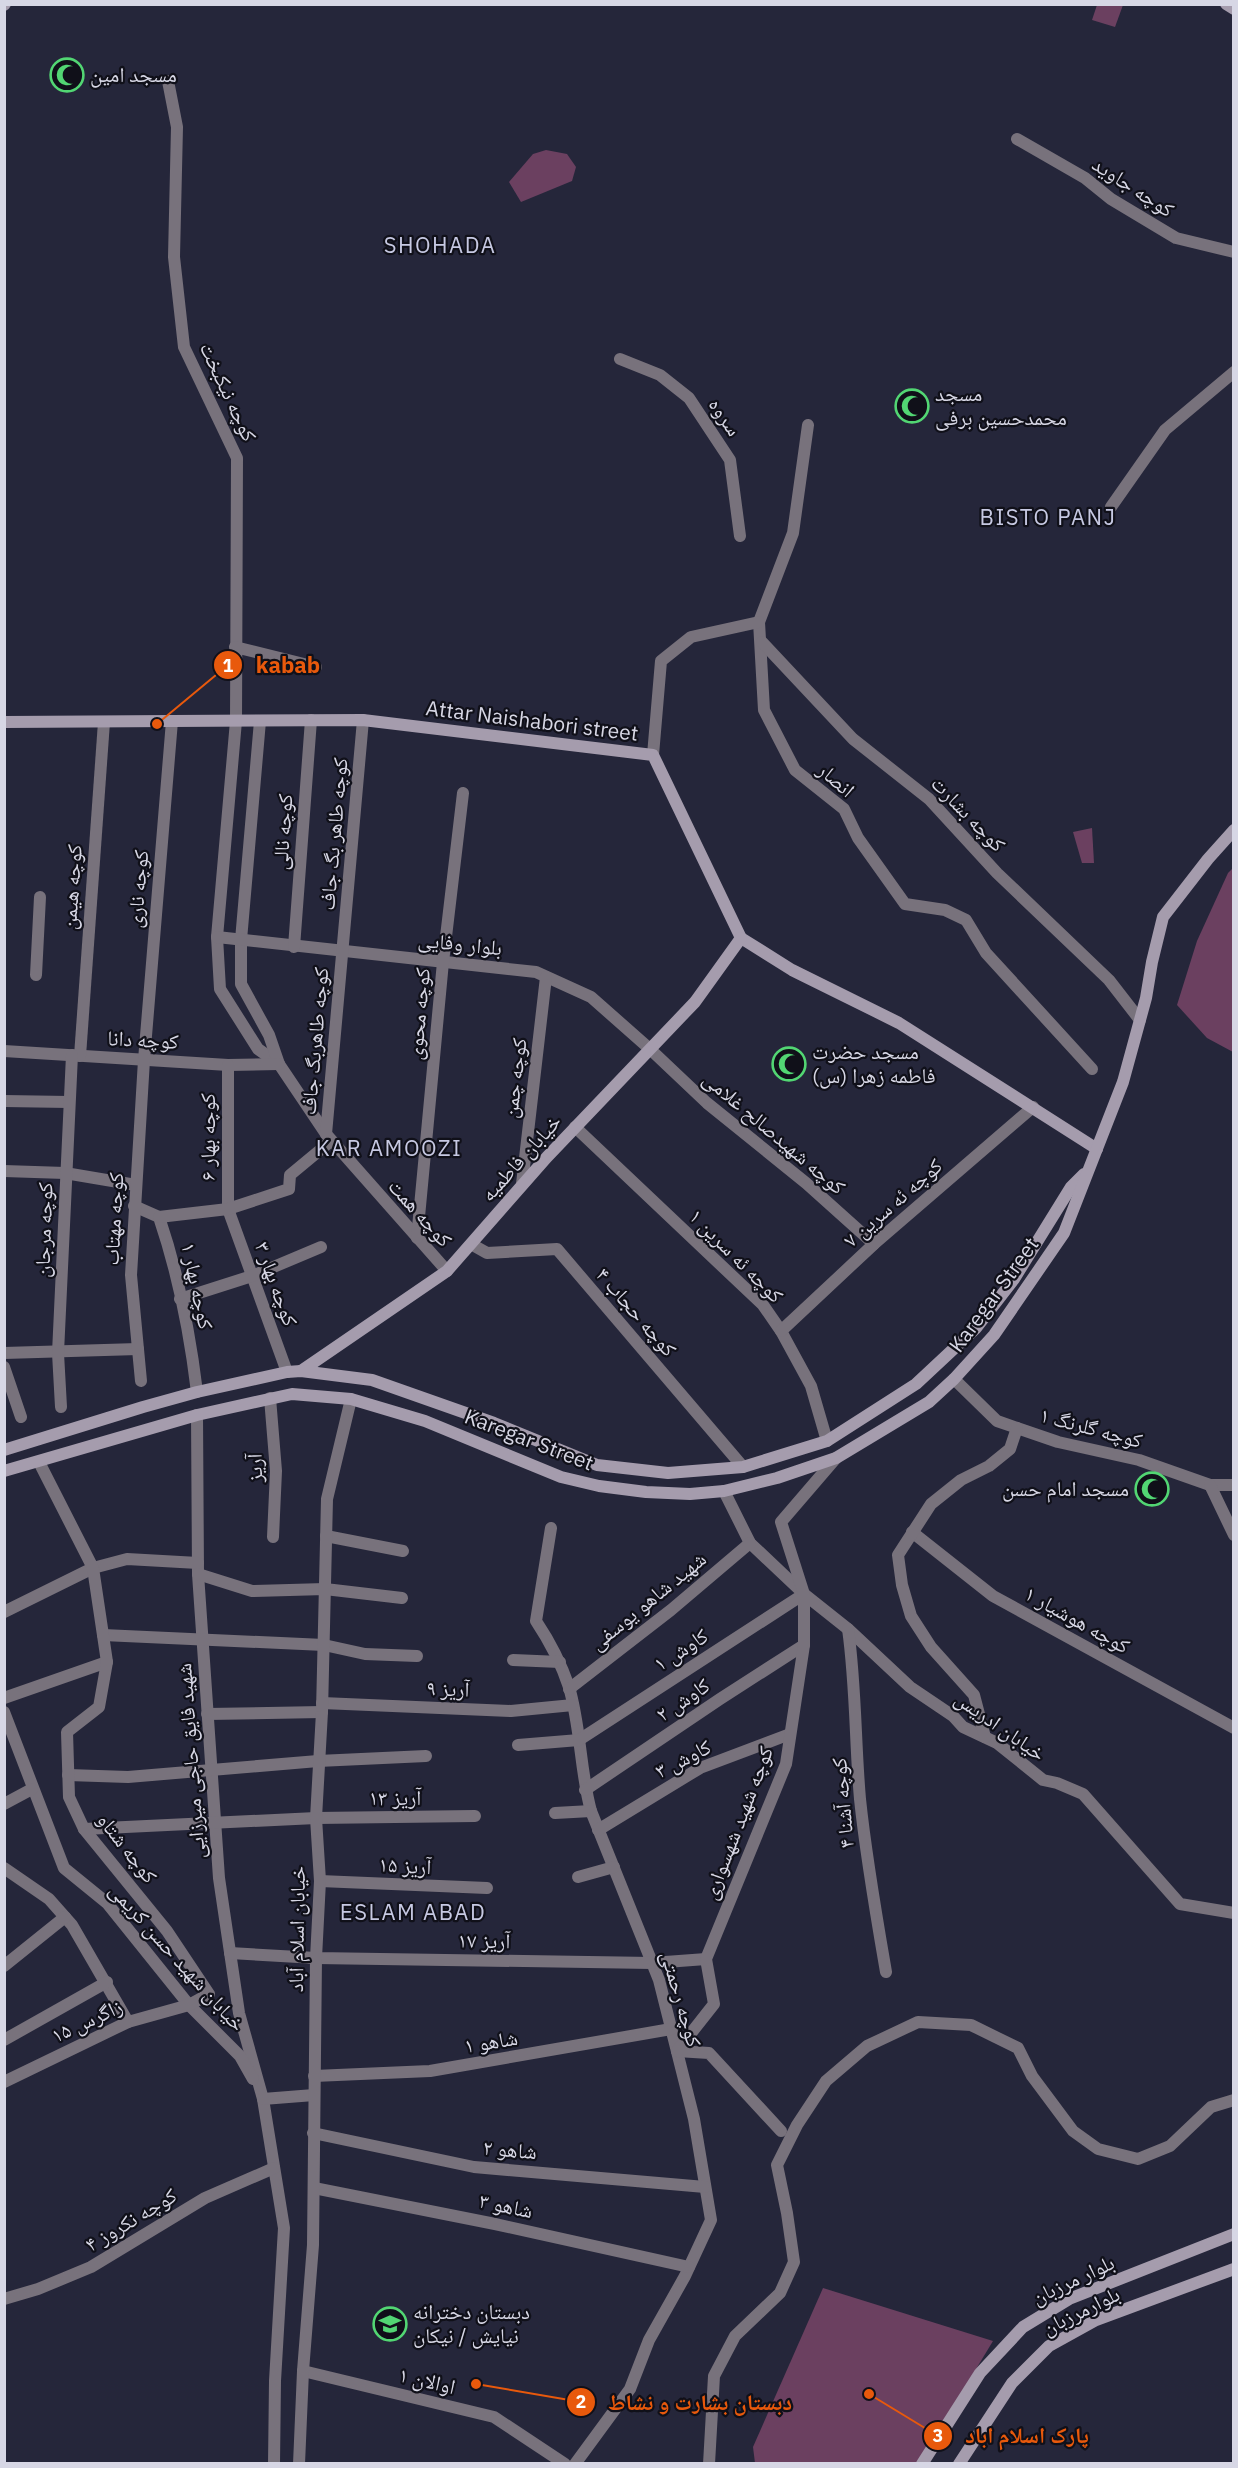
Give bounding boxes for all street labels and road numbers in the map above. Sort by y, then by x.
street label: کوچه جاوید [1087,149,1180,223]
street label: کوچه نیکبخت [194,337,264,446]
street label: سروه [703,392,749,441]
street label: Attar Naishabori street [424,693,640,747]
street label: انصار [811,755,861,803]
street label: کوچه طاهر بگ جاف [312,756,354,911]
street label: کوچه بشارت [925,769,1012,858]
street label: کوچه نالی [265,793,299,871]
street label: کوچه هیمن [54,843,88,931]
street label: کوچه ناری [120,848,154,929]
street label: بلوار وفایی [417,925,504,961]
street label: کوچه طاهربگ جاف [294,966,334,1116]
street label: کوچه محوی [400,966,436,1061]
street label: کوچه دانا [107,1023,180,1055]
street label: کوچه چمن [495,1036,533,1120]
street label: کوچه شهیدصالح غلامی [697,1064,852,1200]
street label: کوچه بهار ۶ [193,1093,221,1181]
street label: خیابان فاطمیه [474,1108,567,1207]
street label: کوچه ئه سرین ۷ [837,1151,948,1253]
street label: کوچه مهتاب [97,1171,129,1266]
street label: کوچه همت [383,1172,459,1253]
street label: کوچه مرجان [27,1182,59,1278]
street label: کوچه ئه سرین ۱ [683,1202,790,1309]
street label: Karegar Street [942,1231,1044,1358]
street label: کوچه بهار ۳ [249,1238,305,1330]
street label: کوچه بهار ۱ [175,1240,221,1332]
street label: کوچه حجاب ۴ [590,1261,683,1362]
street label: کوچه گلرنگ ۱ [1037,1400,1146,1454]
street label: Karegar Street [461,1402,598,1476]
street label: آریز [240,1453,268,1484]
street label: شهید شاهو یوسفی [583,1545,711,1656]
street label: کوچه هوشیار ۱ [1020,1579,1135,1660]
street label: کاوش ۱ [648,1621,713,1677]
street label: شهید فایق حاجی میرزایی [169,1662,211,1860]
street label: کاوش ۲ [650,1671,715,1727]
street label: آریز ۹ [426,1673,471,1703]
street label: خیابان ادریس [950,1684,1052,1767]
street label: کاوش ۳ [650,1732,716,1784]
street label: کوچه شهید شهسواری [695,1742,779,1903]
street label: کوچه آشنا ۴ [824,1756,860,1850]
street label: آریز ۱۳ [369,1783,422,1811]
street label: کوچه شتاو [91,1806,165,1889]
street label: آریز ۱۵ [378,1850,433,1880]
street label: خیابان اسلام آباد [281,1866,312,1992]
street label: خیابان شهید حسن کریمی [103,1876,252,2037]
street label: آریز ۱۷ [457,1926,511,1954]
street label: کوچه رحمتی [655,1948,709,2050]
street label: زاگرس ۱۵ [46,1991,127,2049]
street label: شاهو ۱ [462,2023,520,2059]
street label: شاهو ۲ [482,2133,538,2165]
street label: کوچه نکروز ۴ [79,2181,182,2258]
street label: شاهو ۳ [477,2186,536,2224]
street label: بلوار مرزبان [1027,2248,1119,2310]
street label: بلوارمرزبان [1037,2279,1124,2341]
street label: اوالان ۱ [396,2360,458,2400]

